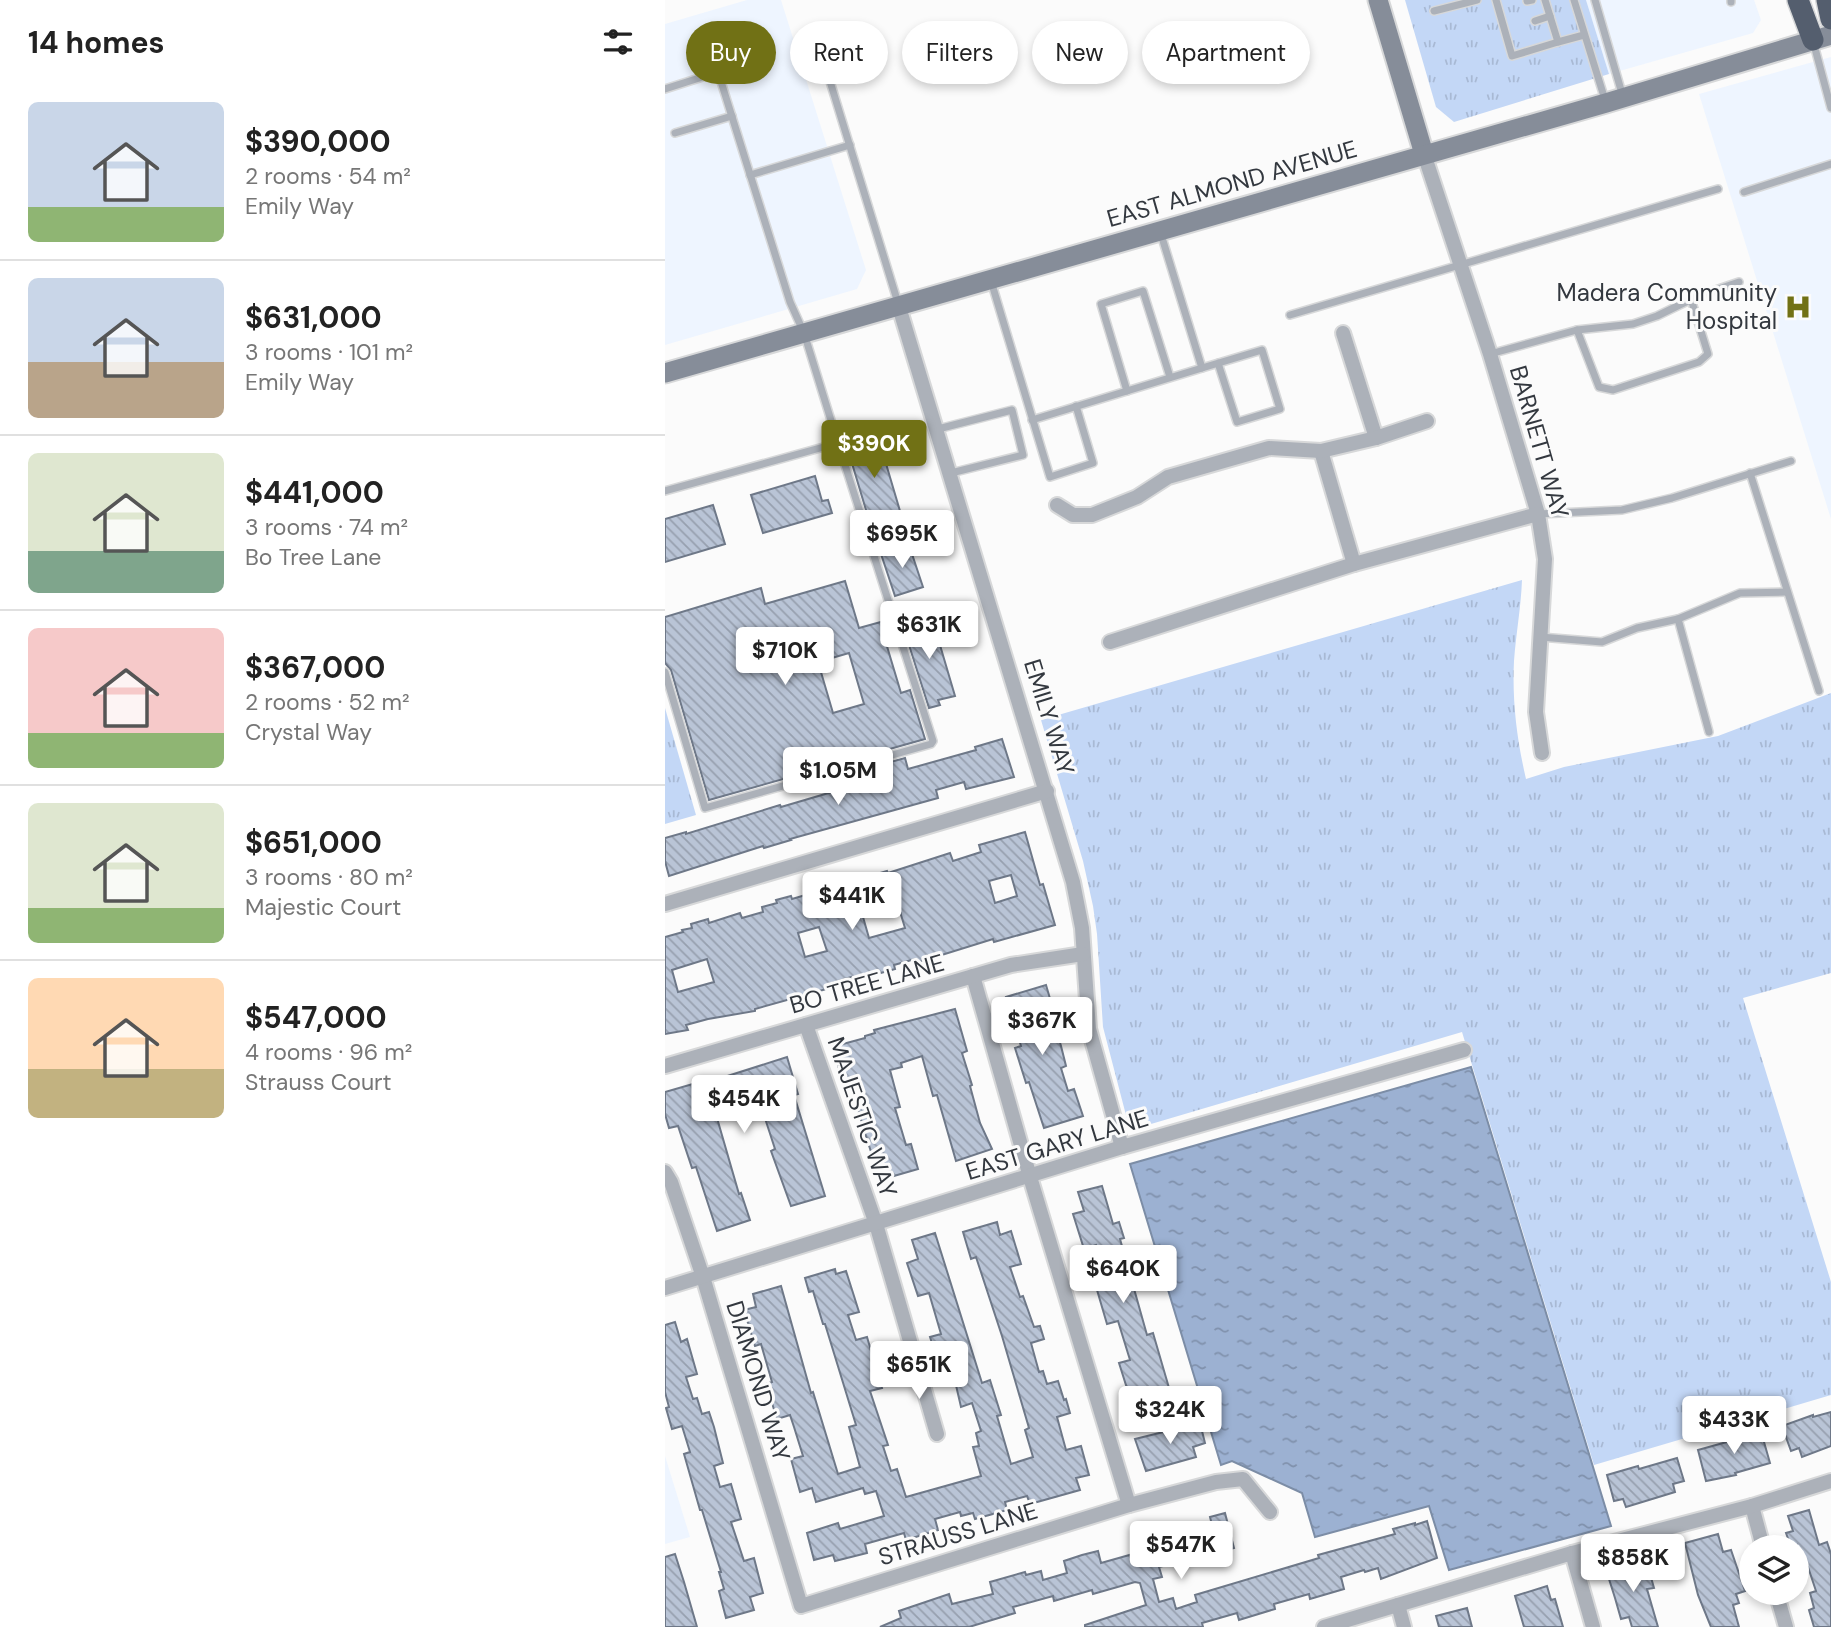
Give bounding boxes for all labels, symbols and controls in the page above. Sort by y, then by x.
chip: Buy [686,21,776,84]
chip: Rent [790,21,888,84]
chip: Filters [902,21,1018,84]
chip: New [1032,21,1128,84]
chip: Apartment [1142,21,1310,84]
text: 14 homes [28,23,165,62]
icon: filters [599,23,637,61]
text: $390,000 [245,122,391,161]
icon: home [84,130,168,214]
street label: EAST ALMOND AVENUE [1103,133,1361,234]
text: 2 rooms · 54 m² [245,161,411,191]
text: Emily Way [245,191,354,221]
place label: Madera Community Hospital [1557,277,1777,336]
hospital icon: Madera Community Hospital [1783,292,1813,322]
text: $631,000 [245,298,382,337]
icon: home [84,306,168,390]
text: 3 rooms · 101 m² [245,337,413,367]
street label: BARNETT WAY [1503,362,1576,522]
text: Emily Way [245,367,354,397]
pin: $390K [825,420,923,480]
text: $390K [837,428,911,458]
text: $441,000 [245,473,384,512]
icon: home [84,481,168,565]
pin: $695K [853,510,951,570]
text: 3 rooms · 74 m² [245,512,408,542]
text: $695K [866,518,938,548]
text: Bo Tree Lane [245,542,381,572]
pin: $631K [880,602,978,661]
text: $631K [896,609,962,639]
pin: $710K [736,628,834,687]
text: $710K [752,635,818,665]
text: $367,000 [245,648,385,687]
street label: EMILY WAY [1017,655,1082,779]
icon: home [84,656,168,740]
text: 2 rooms · 52 m² [245,687,410,717]
text: Crystal Way [245,717,372,747]
pin: $1.05M [781,748,895,807]
text: $1.05M [799,755,877,785]
text: $651,000 [245,823,382,862]
icon: home [84,831,168,915]
text: 3 rooms · 80 m² [245,862,413,892]
pin: $441K [803,872,901,932]
text: $441K [818,880,886,910]
text: Majestic Court [245,892,401,922]
street label: BO TREE LANE [786,947,948,1020]
text: $547,000 [245,998,387,1037]
pin: $367K [993,998,1091,1057]
text: $367K [1007,1005,1077,1035]
icon: home [84,1006,168,1090]
street label: MAJESTIC WAY [821,1033,904,1201]
text: 4 rooms · 96 m² [245,1037,412,1067]
text: Strauss Court [245,1067,392,1097]
pin: $454K [695,1076,793,1135]
text: $454K [707,1083,781,1113]
street label: EAST GARY LANE [962,1102,1152,1187]
pin: $640K [1074,1246,1172,1305]
text: $640K [1086,1253,1160,1283]
street label: DIAMOND WAY [719,1297,798,1465]
pin: $651K [870,1342,968,1401]
text: $651K [886,1349,952,1379]
pin: $324K [1121,1386,1219,1446]
text: $324K [1135,1394,1205,1424]
pin: $433K [1685,1396,1783,1456]
text: $433K [1698,1404,1770,1434]
street label: STRAUSS LANE [874,1495,1041,1572]
pin: $547K [1132,1522,1230,1581]
text: $547K [1146,1529,1216,1559]
pin: $858K [1584,1534,1682,1594]
map controls [1739,1535,1809,1605]
button: layers [1739,1535,1809,1605]
text: $858K [1597,1542,1669,1572]

